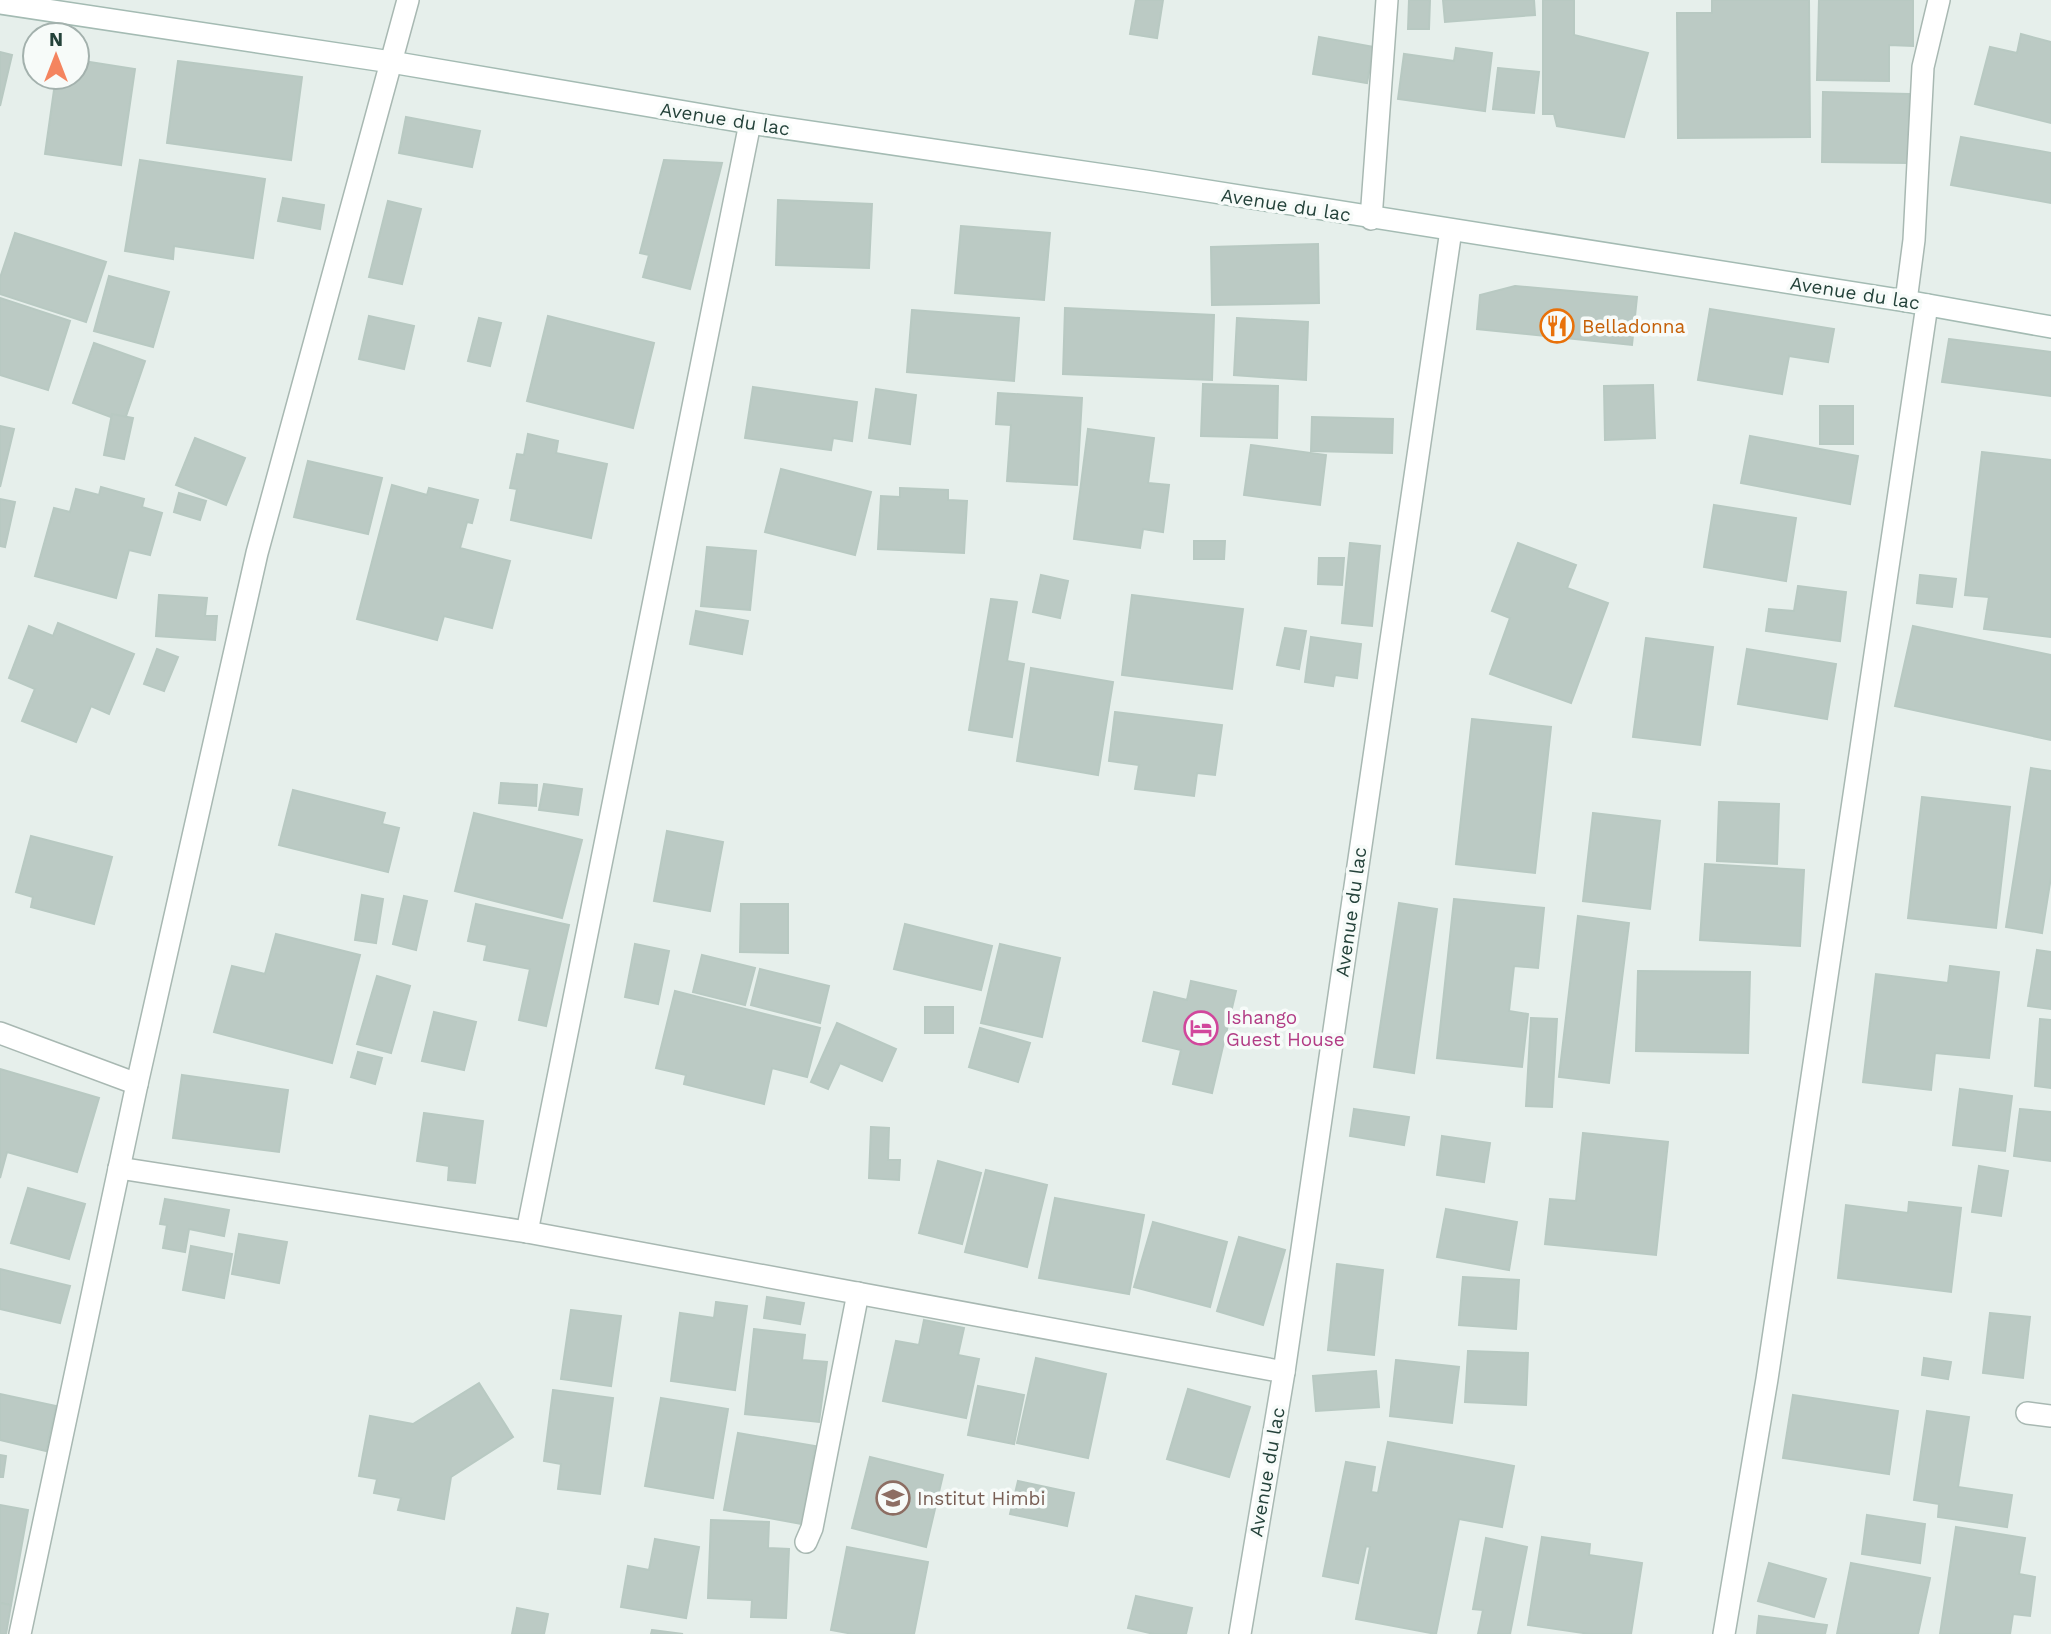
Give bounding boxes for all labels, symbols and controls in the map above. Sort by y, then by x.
north arrow [21,21,91,91]
text: N [49,28,63,51]
street label: Avenue du lac [658,97,792,141]
street label: Avenue du lac [1219,183,1353,227]
street label: Avenue du lac [1788,271,1922,315]
restaurant icon: Belladonna [1538,307,1576,345]
place label: Belladonna [1582,315,1686,338]
street label: Avenue du lac [1330,846,1372,978]
place label: Ishango Guest House [1226,1006,1345,1051]
hotel icon: Ishango Guest House [1182,1009,1220,1047]
street label: Avenue du lac [1244,1405,1290,1539]
school or university icon: Institut Himbi [874,1479,912,1517]
place label: Institut Himbi [917,1487,1046,1510]

